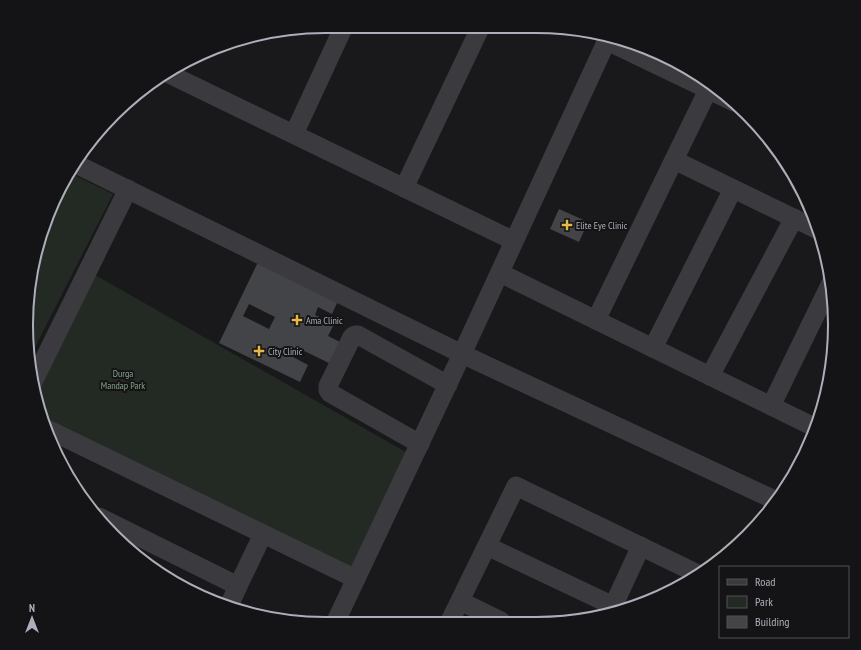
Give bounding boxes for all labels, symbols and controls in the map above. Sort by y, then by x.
marker: Elite Eye Clinic [561,219,573,231]
place label: Elite Eye Clinic [576,219,628,232]
marker: Ama Clinic [291,314,303,326]
place label: Ama Clinic [306,314,343,327]
marker: City Clinic [253,345,265,357]
place label: City Clinic [268,345,303,358]
park label: Durga Mandap Park [101,367,145,392]
legend [719,566,849,638]
text: Road [755,574,775,589]
text: Park [755,594,773,609]
north arrow [12,598,52,638]
text: N [29,601,35,615]
text: Building [755,614,790,629]

